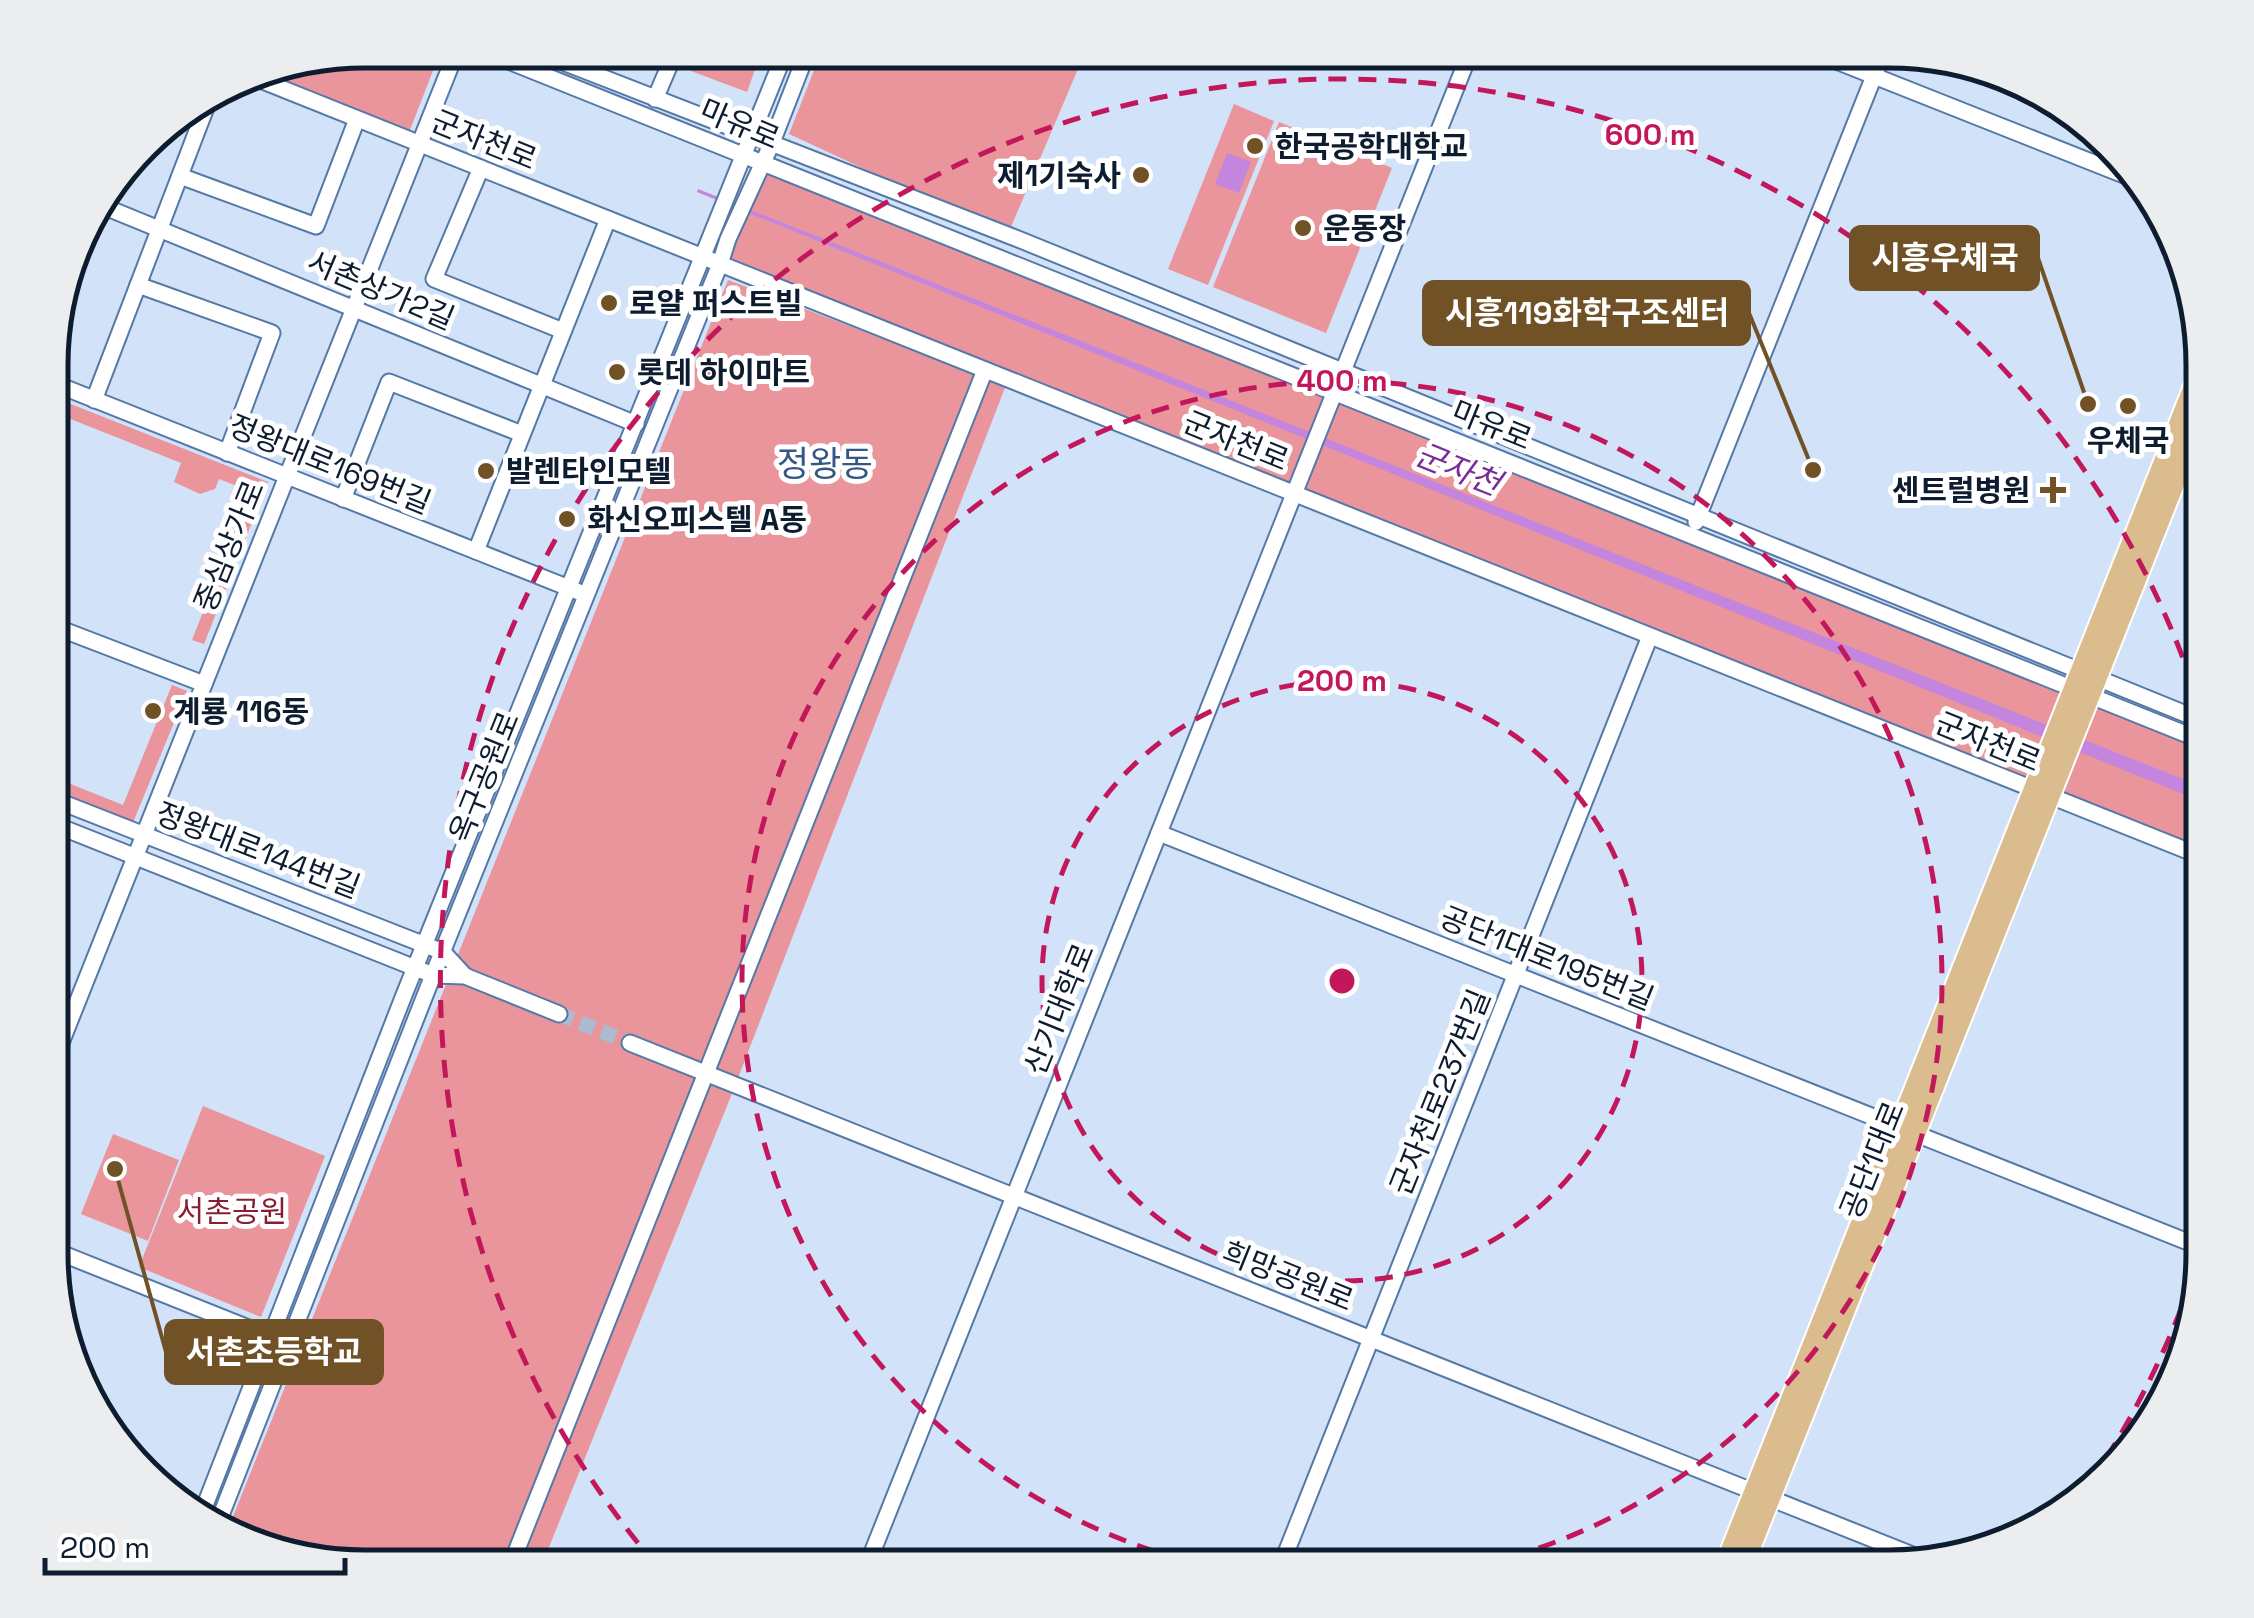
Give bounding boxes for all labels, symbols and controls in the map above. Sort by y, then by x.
street label: 마유로 [694,90,786,158]
street label: 군자천로 [426,101,542,179]
text: 600 m [1605,115,1695,154]
place label: 한국공학대학교 [1275,127,1468,166]
marker: 한국공학대학교 [1244,135,1266,157]
place label: 제1기숙사 [997,156,1121,195]
marker: 제1기숙사 [1130,164,1152,186]
place label: 운동장 [1323,209,1406,248]
marker: 운동장 [1292,217,1314,239]
callout: 시흥우체국 [1851,227,2038,289]
text: 시흥우체국 [1871,238,2019,278]
street label: 서촌상가2길 [302,242,460,338]
callout: 시흥119화학구조센터 [1424,282,1749,344]
place label: 로얄 퍼스트빌 [629,284,802,323]
marker: 로얄 퍼스트빌 [598,292,620,314]
text: 시흥119화학구조센터 [1445,293,1729,333]
place label: 롯데 하이마트 [637,353,810,392]
marker: 롯데 하이마트 [606,361,628,383]
text: 400 m [1296,361,1388,400]
street label: 마유로 [1446,391,1538,459]
marker: 우체국 [2117,395,2139,417]
street label: 군자천로 [1178,402,1294,480]
street label: 정왕대로169번길 [223,406,437,522]
place label: 우체국 [2087,421,2169,460]
water label: 군자천 [1410,434,1510,505]
district label: 정왕동 [777,442,873,486]
place label: 발렌타인모텔 [506,452,672,491]
marker: 발렌타인모텔 [475,460,497,482]
place label: 센트럴병원 [1892,471,2030,510]
street label: 중심상가로 [185,475,273,617]
marker: 센트럴병원 [2040,477,2066,503]
place label: 화신오피스텔 A동 [587,500,807,539]
marker: 화신오피스텔 A동 [556,508,578,530]
text: 200 m [1297,661,1387,700]
place label: 계룡 116동 [173,692,309,731]
marker: 계룡 116동 [142,700,164,722]
street label: 군자천로 [1930,703,2046,781]
street label: 옥구공원로 [440,706,528,848]
street label: 정왕대로144번길 [150,793,366,907]
street label: 공단1대로195번길 [1434,897,1660,1019]
street label: 산기대학로 [1015,938,1103,1080]
centre of rings [1324,963,1360,999]
street label: 군자천로237번길 [1381,983,1499,1201]
street label: 공단1대로 [1831,1096,1913,1224]
park label: 서촌공원 [177,1192,287,1231]
street label: 희망공원로 [1217,1232,1359,1320]
callout: 서촌초등학교 [166,1321,382,1383]
text: 서촌초등학교 [186,1332,362,1372]
scale bar [45,1513,345,1575]
text: 200 m [60,1528,150,1567]

